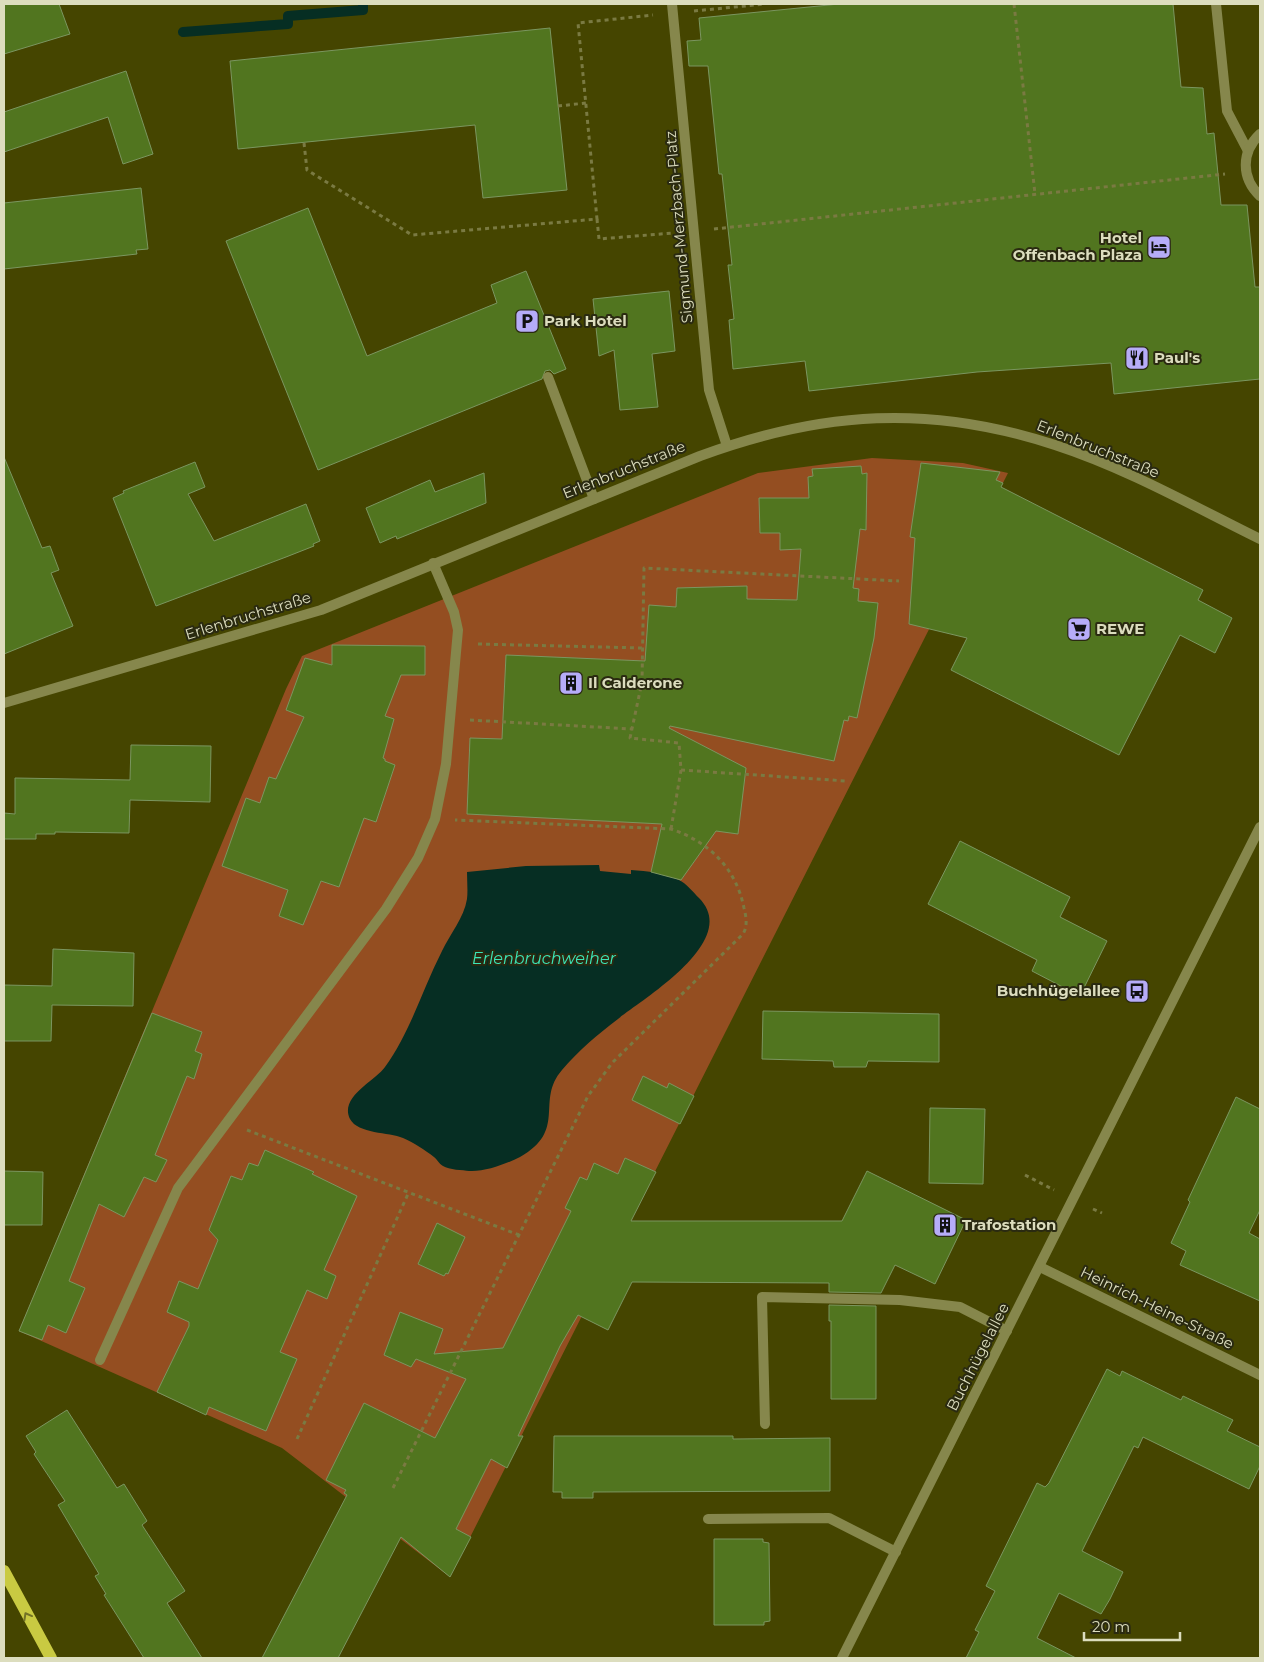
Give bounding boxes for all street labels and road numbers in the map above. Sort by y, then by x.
street label: Sigmund-Merzbach-Platz [661,130,696,324]
street label: Erlenbruchstraße [1034,415,1162,482]
street label: Erlenbruchstraße [560,436,688,503]
street label: Erlenbruchstraße [183,587,313,644]
street label: Heinrich-Heine-Straße [1077,1262,1237,1353]
street label: Buchhügelallee [942,1300,1013,1414]

